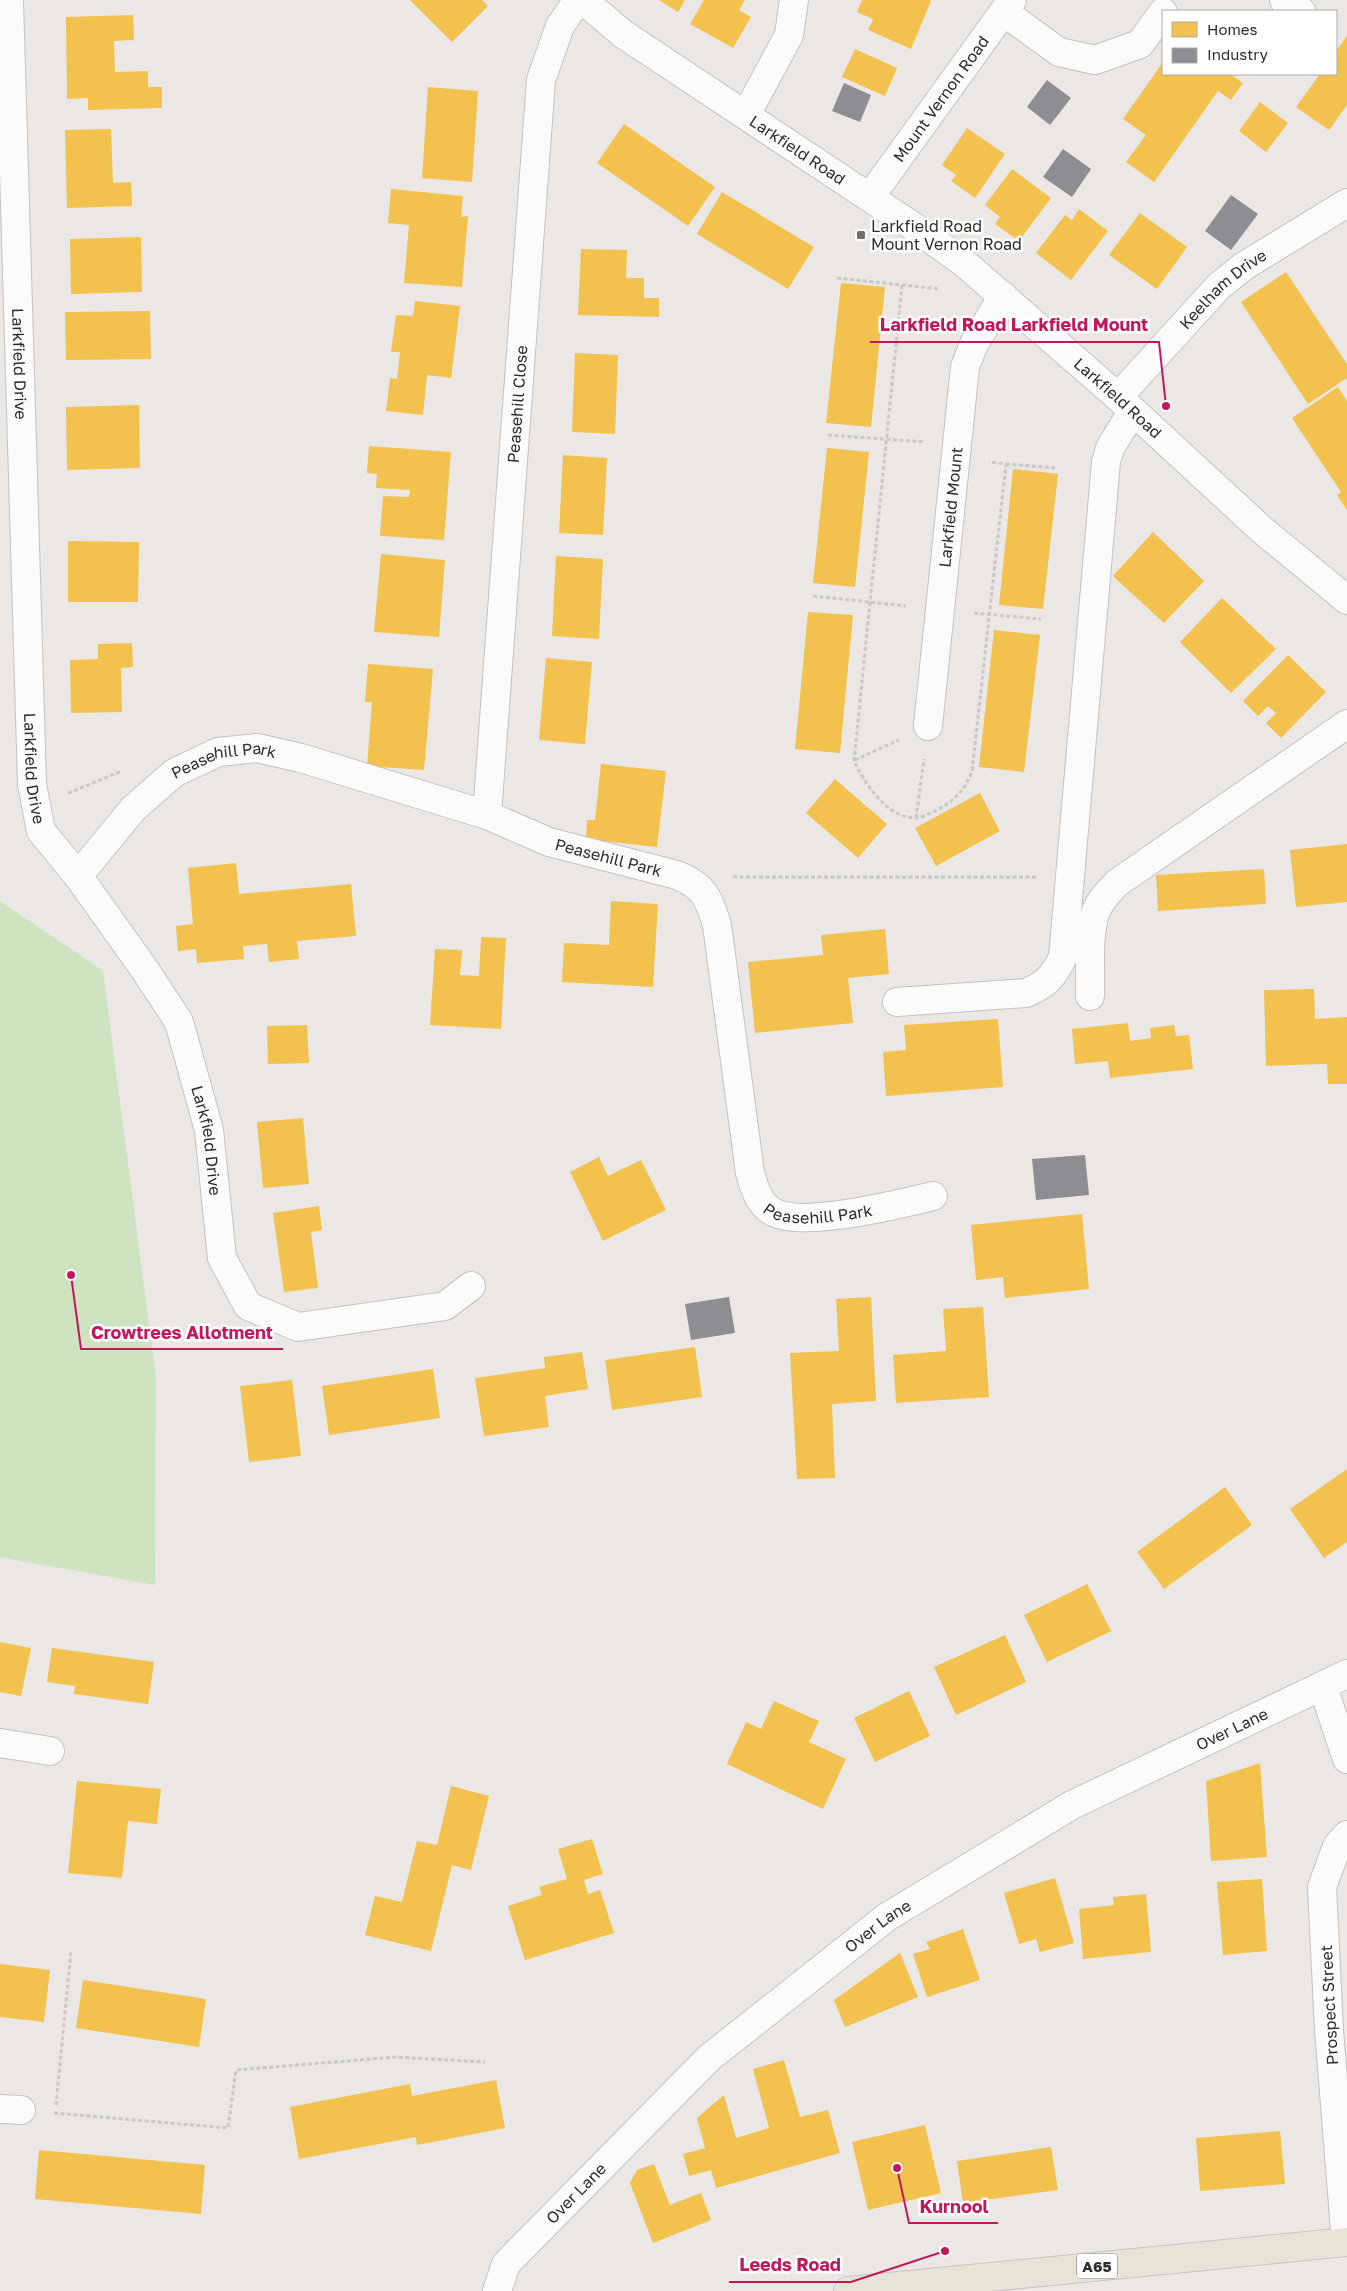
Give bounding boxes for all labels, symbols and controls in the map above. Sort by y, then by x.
legend [1162,10,1337,75]
text: Homes [1207,20,1257,38]
street label: Mount Vernon Road [888,32,993,166]
text: Industry [1207,45,1268,63]
street label: Larkfield Road [746,111,849,189]
place label: Larkfield Road Mount Vernon Road [871,216,1022,254]
marker: Larkfield Road Mount Vernon Road [855,229,867,241]
street label: Keelham Drive [1175,245,1270,333]
street label: Larkfield Drive [8,308,31,420]
callout: Larkfield Road Larkfield Mount [870,309,1159,342]
text: Larkfield Road Larkfield Mount [880,313,1148,335]
street label: Peasehill Close [503,345,531,464]
street label: Larkfield Road [1070,353,1166,442]
street label: Larkfield Mount [934,446,967,568]
street label: Larkfield Drive [20,713,49,826]
street label: Peasehill Park [168,738,278,783]
street label: Peasehill Park [553,834,664,881]
street label: Larkfield Drive [187,1083,226,1196]
street label: Peasehill Park [760,1199,874,1227]
callout: Crowtrees Allotment [81,1316,283,1349]
text: Crowtrees Allotment [91,1321,273,1343]
street label: Over Lane [1193,1703,1271,1755]
street label: Over Lane [840,1895,914,1957]
street label: Prospect Street [1316,1944,1342,2066]
street label: Over Lane [542,2158,610,2228]
callout: Kurnool [909,2190,998,2223]
text: Kurnool [919,2195,989,2217]
callout: Leeds Road [729,2249,851,2282]
text: Leeds Road [739,2253,841,2275]
road number: A65 [1077,2254,1117,2278]

